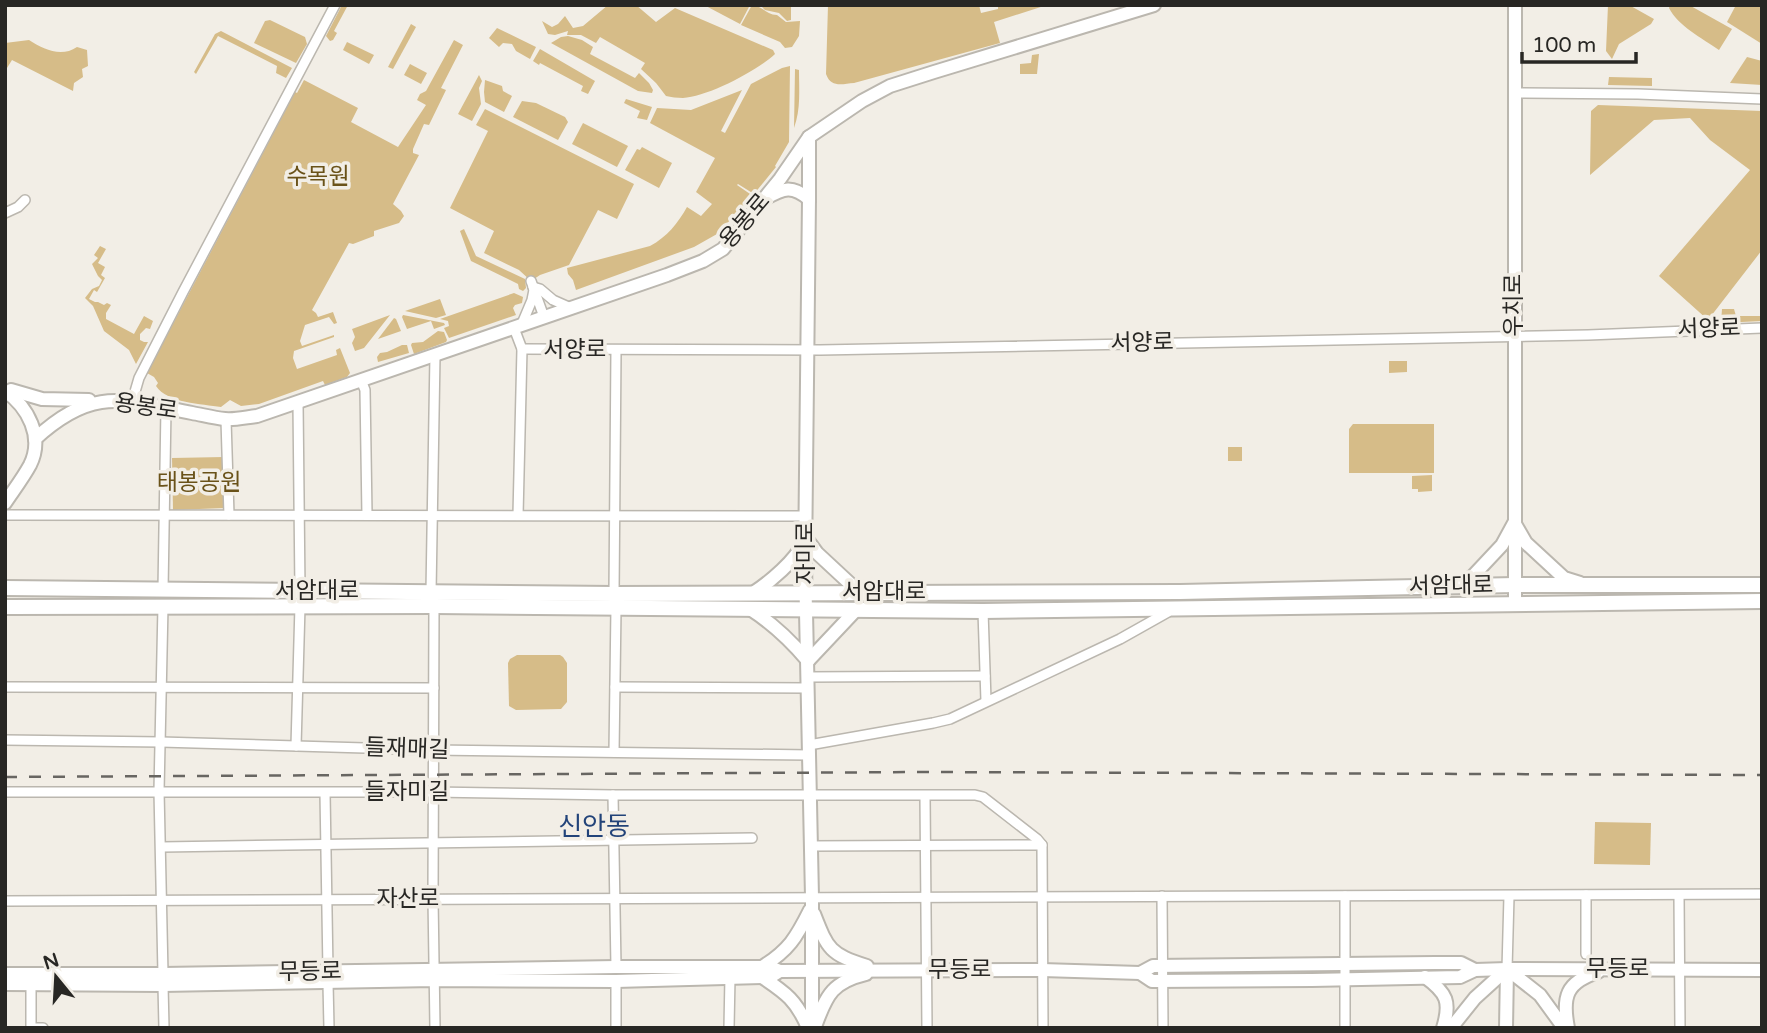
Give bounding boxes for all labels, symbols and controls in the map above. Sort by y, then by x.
scale bar [1522,21,1636,65]
text: 100 m [1532,33,1596,58]
park label: 수목원 [286,163,350,191]
street label: 용봉로 [714,188,776,254]
street label: 우치로 [1500,273,1528,337]
street label: 서양로 [1677,314,1741,344]
street label: 서양로 [1110,328,1174,358]
street label: 서양로 [543,336,607,364]
street label: 용봉로 [113,389,179,425]
park label: 태봉공원 [157,469,241,497]
street label: 자미로 [792,521,820,585]
street label: 서암대로 [1408,571,1494,601]
street label: 서암대로 [275,577,359,605]
street label: 서암대로 [842,578,926,606]
street label: 들재매길 [364,734,450,764]
street label: 들자미길 [365,778,449,806]
district label: 신안동 [558,811,630,842]
street label: 자산로 [376,885,440,913]
north arrow [21,942,91,1012]
text: N [40,949,62,975]
street label: 무등로 [1586,955,1650,983]
street label: 무등로 [928,956,992,984]
street label: 무등로 [278,957,342,987]

